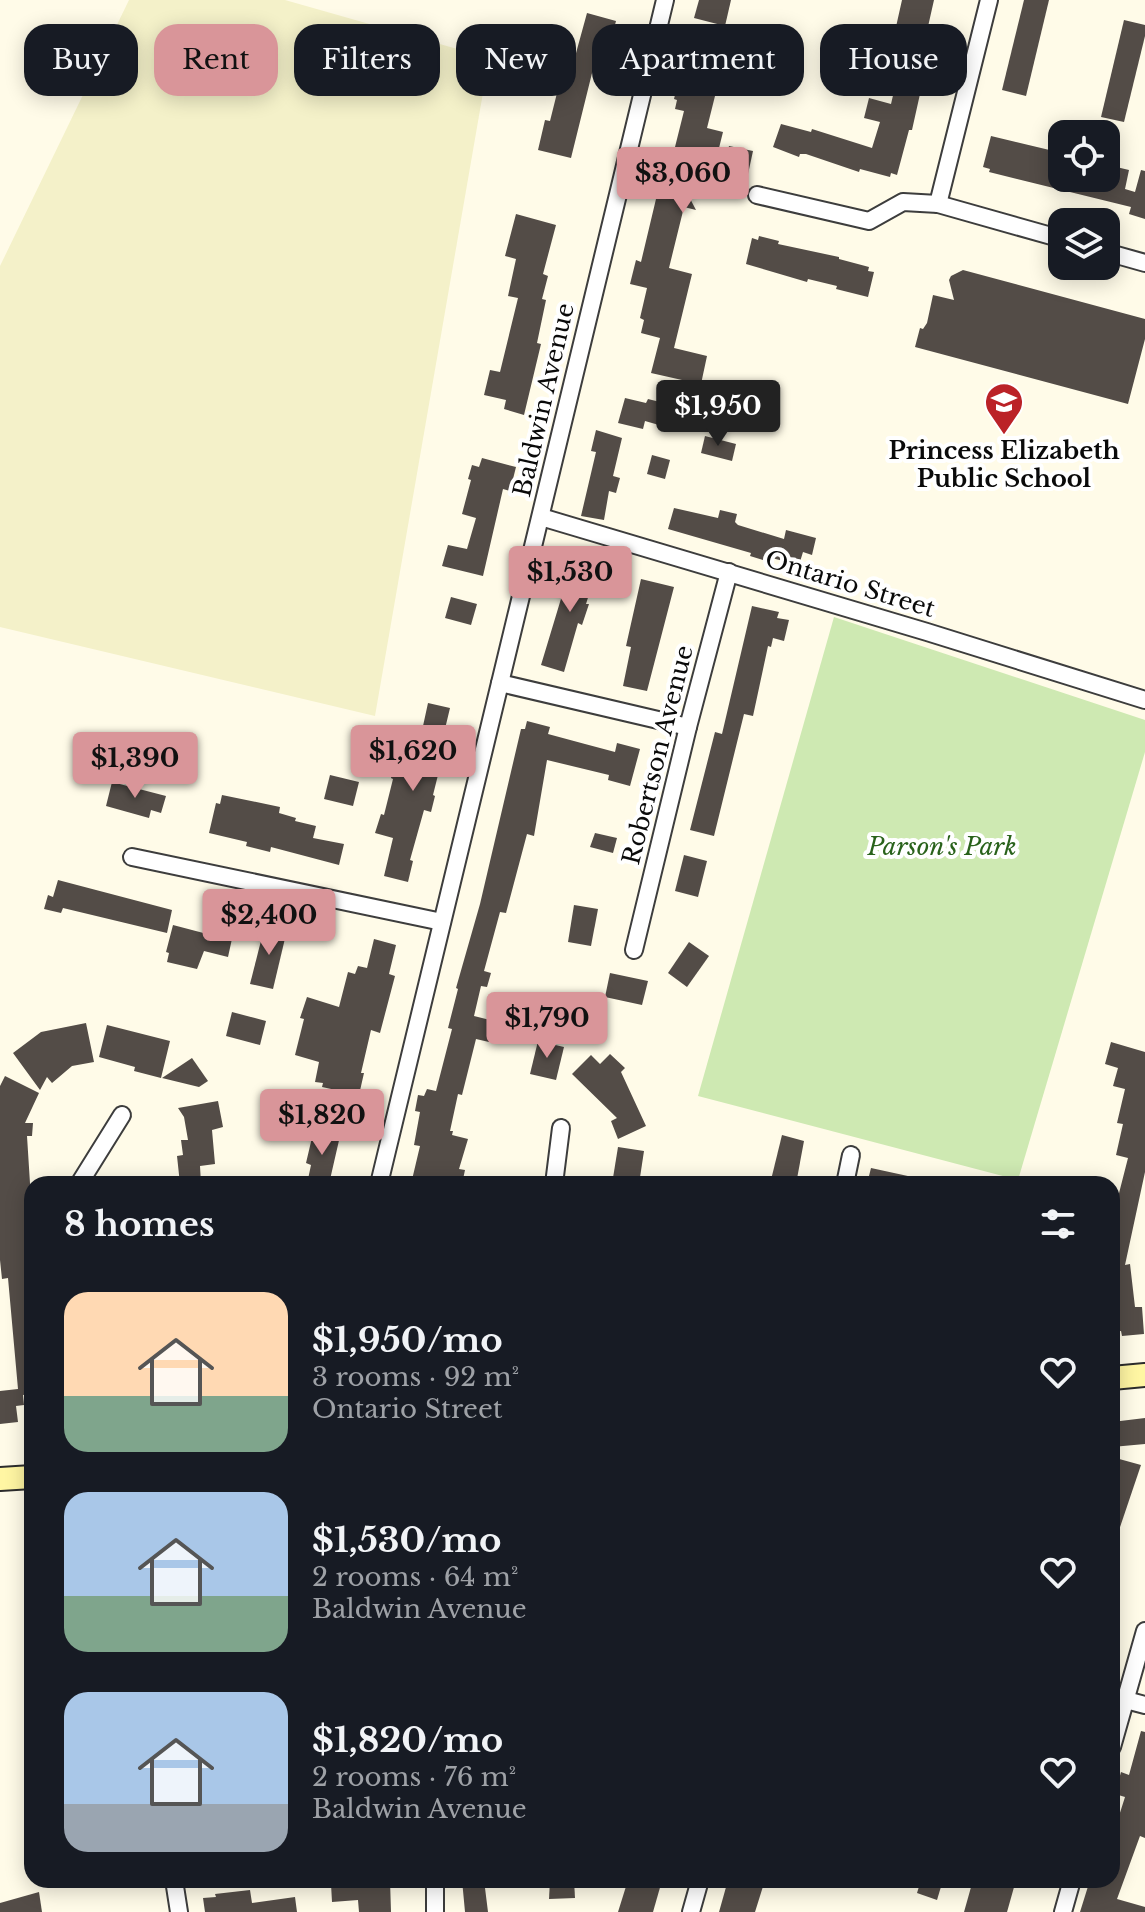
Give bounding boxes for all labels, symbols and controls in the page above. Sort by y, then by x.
chip: Buy [24,24,138,96]
chip: Rent [154,24,278,96]
chip: Filters [294,24,440,96]
chip: New [456,24,576,96]
chip: Apartment [592,24,804,96]
chip: House [820,24,967,96]
map controls [1048,120,1120,280]
button: locate [1048,120,1120,192]
pin: $3,060 [618,147,748,215]
text: $3,060 [635,157,731,189]
button: layers [1048,208,1120,280]
street label: Baldwin Avenue [507,300,580,500]
pin: $1,950 [653,380,783,448]
school or university icon: Princess Elizabeth Public School [983,381,1025,436]
text: $1,950 [674,390,762,422]
place label: Princess Elizabeth Public School [888,436,1120,493]
street label: Ontario Street [762,544,939,623]
pin: $1,530 [505,546,635,614]
text: $1,530 [527,556,613,588]
street label: Robertson Avenue [616,642,699,867]
pin: $1,620 [348,725,478,793]
pin: $1,390 [70,732,200,800]
text: $1,620 [369,735,457,767]
text: $1,390 [91,742,179,774]
park label: Parson's Park [866,832,1017,861]
pin: $2,400 [204,889,334,957]
text: $2,400 [220,899,318,931]
pin: $1,790 [482,992,612,1060]
text: $1,790 [504,1002,590,1034]
pin: $1,820 [257,1089,387,1157]
text: $1,820 [278,1099,366,1131]
icon: filters [1036,1202,1080,1246]
text: 8 homes [64,1203,215,1245]
text: $1,950/mo [312,1319,503,1361]
icon: home [128,1324,224,1420]
icon: heart [1036,1350,1080,1394]
text: 3 rooms · 92 m² [312,1361,519,1393]
text: Ontario Street [312,1393,503,1425]
text: $1,530/mo [312,1519,501,1561]
icon: home [128,1524,224,1620]
icon: heart [1036,1550,1080,1594]
text: 2 rooms · 64 m² [312,1561,518,1593]
text: Baldwin Avenue [312,1593,527,1625]
text: $1,820/mo [312,1719,503,1761]
icon: home [128,1724,224,1820]
icon: heart [1036,1750,1080,1794]
text: 2 rooms · 76 m² [312,1761,516,1793]
text: Baldwin Avenue [312,1793,527,1825]

